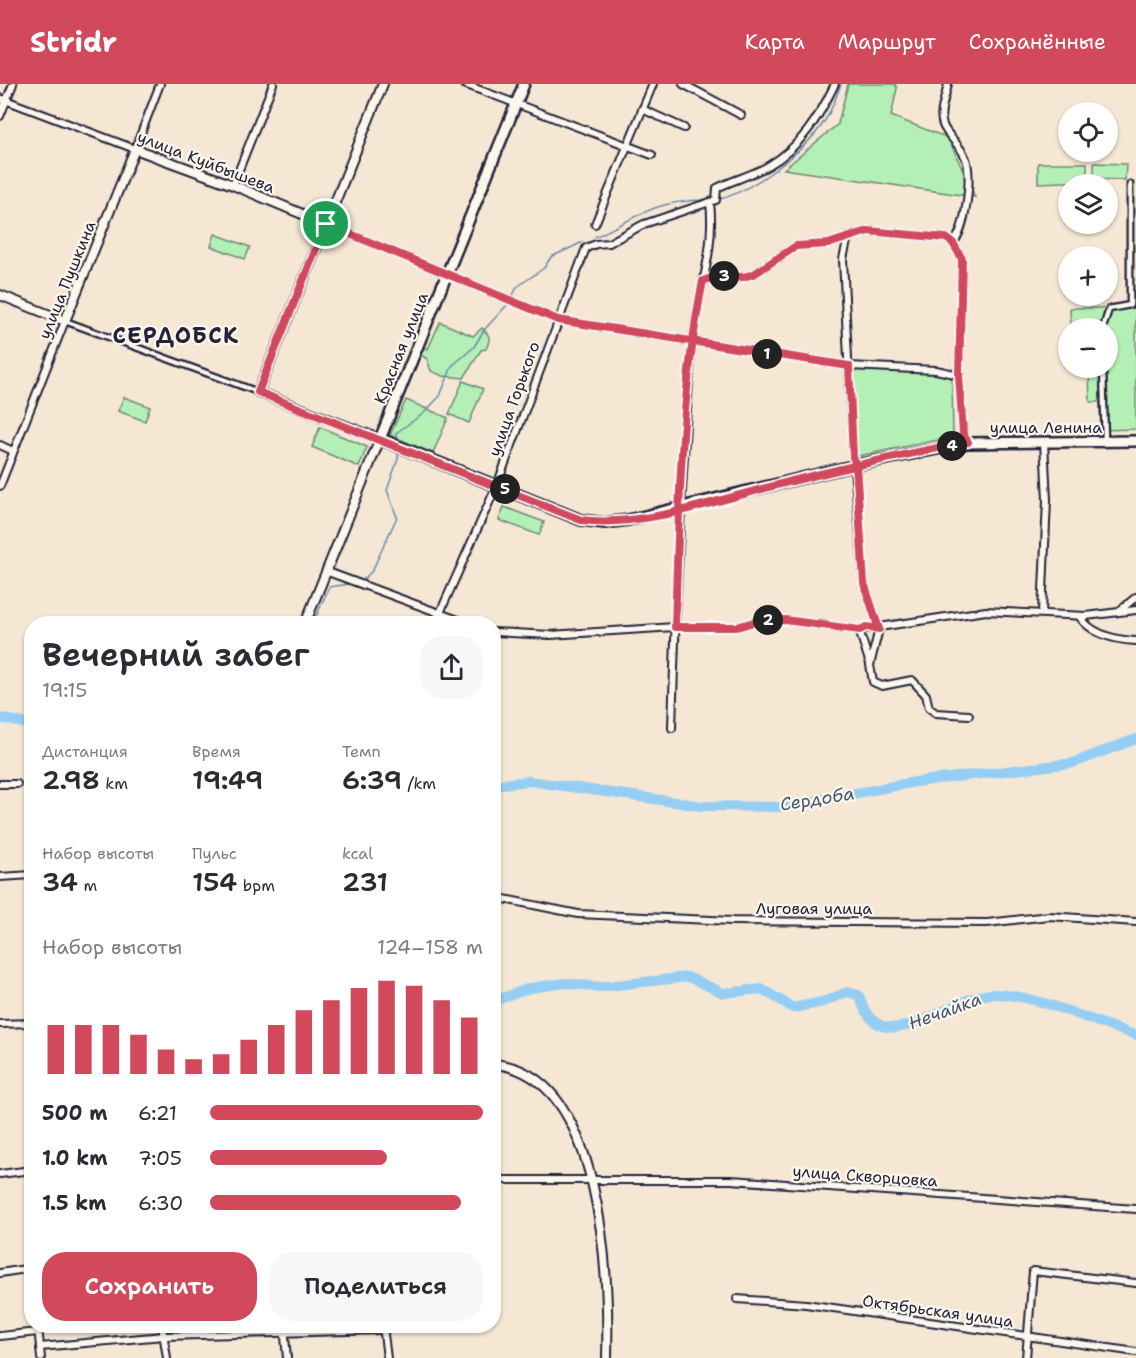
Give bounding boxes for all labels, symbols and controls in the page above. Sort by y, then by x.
text: Stridr [30,23,117,61]
text: Карта [745,28,805,56]
text: Маршрут [838,28,936,56]
text: Сохранённые [969,28,1106,56]
map controls [1058,102,1118,378]
button: locate [1058,102,1118,162]
street label: улица Куйбышева [134,126,278,198]
button: layers [1058,174,1118,234]
pin [300,198,351,249]
icon: arrive [309,207,342,240]
street label: улица Пушкина [34,218,100,342]
button: + [1058,246,1118,306]
pin: 3 [709,261,739,291]
text: 3 [718,265,730,286]
street label: Красная улица [369,289,433,407]
button: − [1058,318,1118,378]
district label: СЕРДОБСК [113,321,239,350]
street label: улица Горького [483,339,545,459]
pin: 1 [752,339,782,369]
text: 1 [763,343,771,364]
street label: улица Ленина [990,417,1102,438]
pin: 4 [937,431,967,461]
text: 4 [946,435,958,456]
pin: 5 [490,474,520,504]
text: 5 [500,478,510,499]
pin: 2 [753,605,783,635]
text: 2 [762,609,774,630]
text: Вечерний забег [42,632,310,677]
button: share [420,636,483,699]
text: 19:15 [42,677,88,703]
text: Дистанция [42,741,128,762]
text: Время [192,741,241,762]
text: Темп [342,741,381,762]
text: 2.98 [42,762,100,797]
text: 19:49 [192,762,263,797]
text: 6:39 [342,762,402,797]
text: km [100,773,128,794]
text: /km [402,773,436,794]
water label: Сердоба [778,781,856,817]
text: Набор высоты [42,843,154,864]
text: Пульс [192,843,237,864]
text: kcal [342,843,373,864]
text: 34 [42,864,78,899]
text: 154 [192,864,237,899]
text: 231 [342,864,388,899]
text: m [78,875,97,896]
text: bpm [237,875,275,896]
street label: Луговая улица [756,898,872,919]
text: Набор высоты [42,934,182,960]
text: 124–158 m [377,934,483,960]
water label: Нечайка [905,987,985,1035]
text: 500 m [42,1100,108,1126]
text: 6:21 [138,1100,177,1126]
text: 1.0 km [42,1145,107,1171]
text: 7:05 [138,1145,182,1171]
street label: улица Скворцовка [792,1160,938,1192]
text: 1.5 km [42,1190,106,1216]
text: 6:30 [138,1190,183,1216]
button: Сохранить [42,1252,257,1321]
button: Поделиться [269,1252,483,1321]
street label: Октябрьская улица [861,1290,1015,1332]

